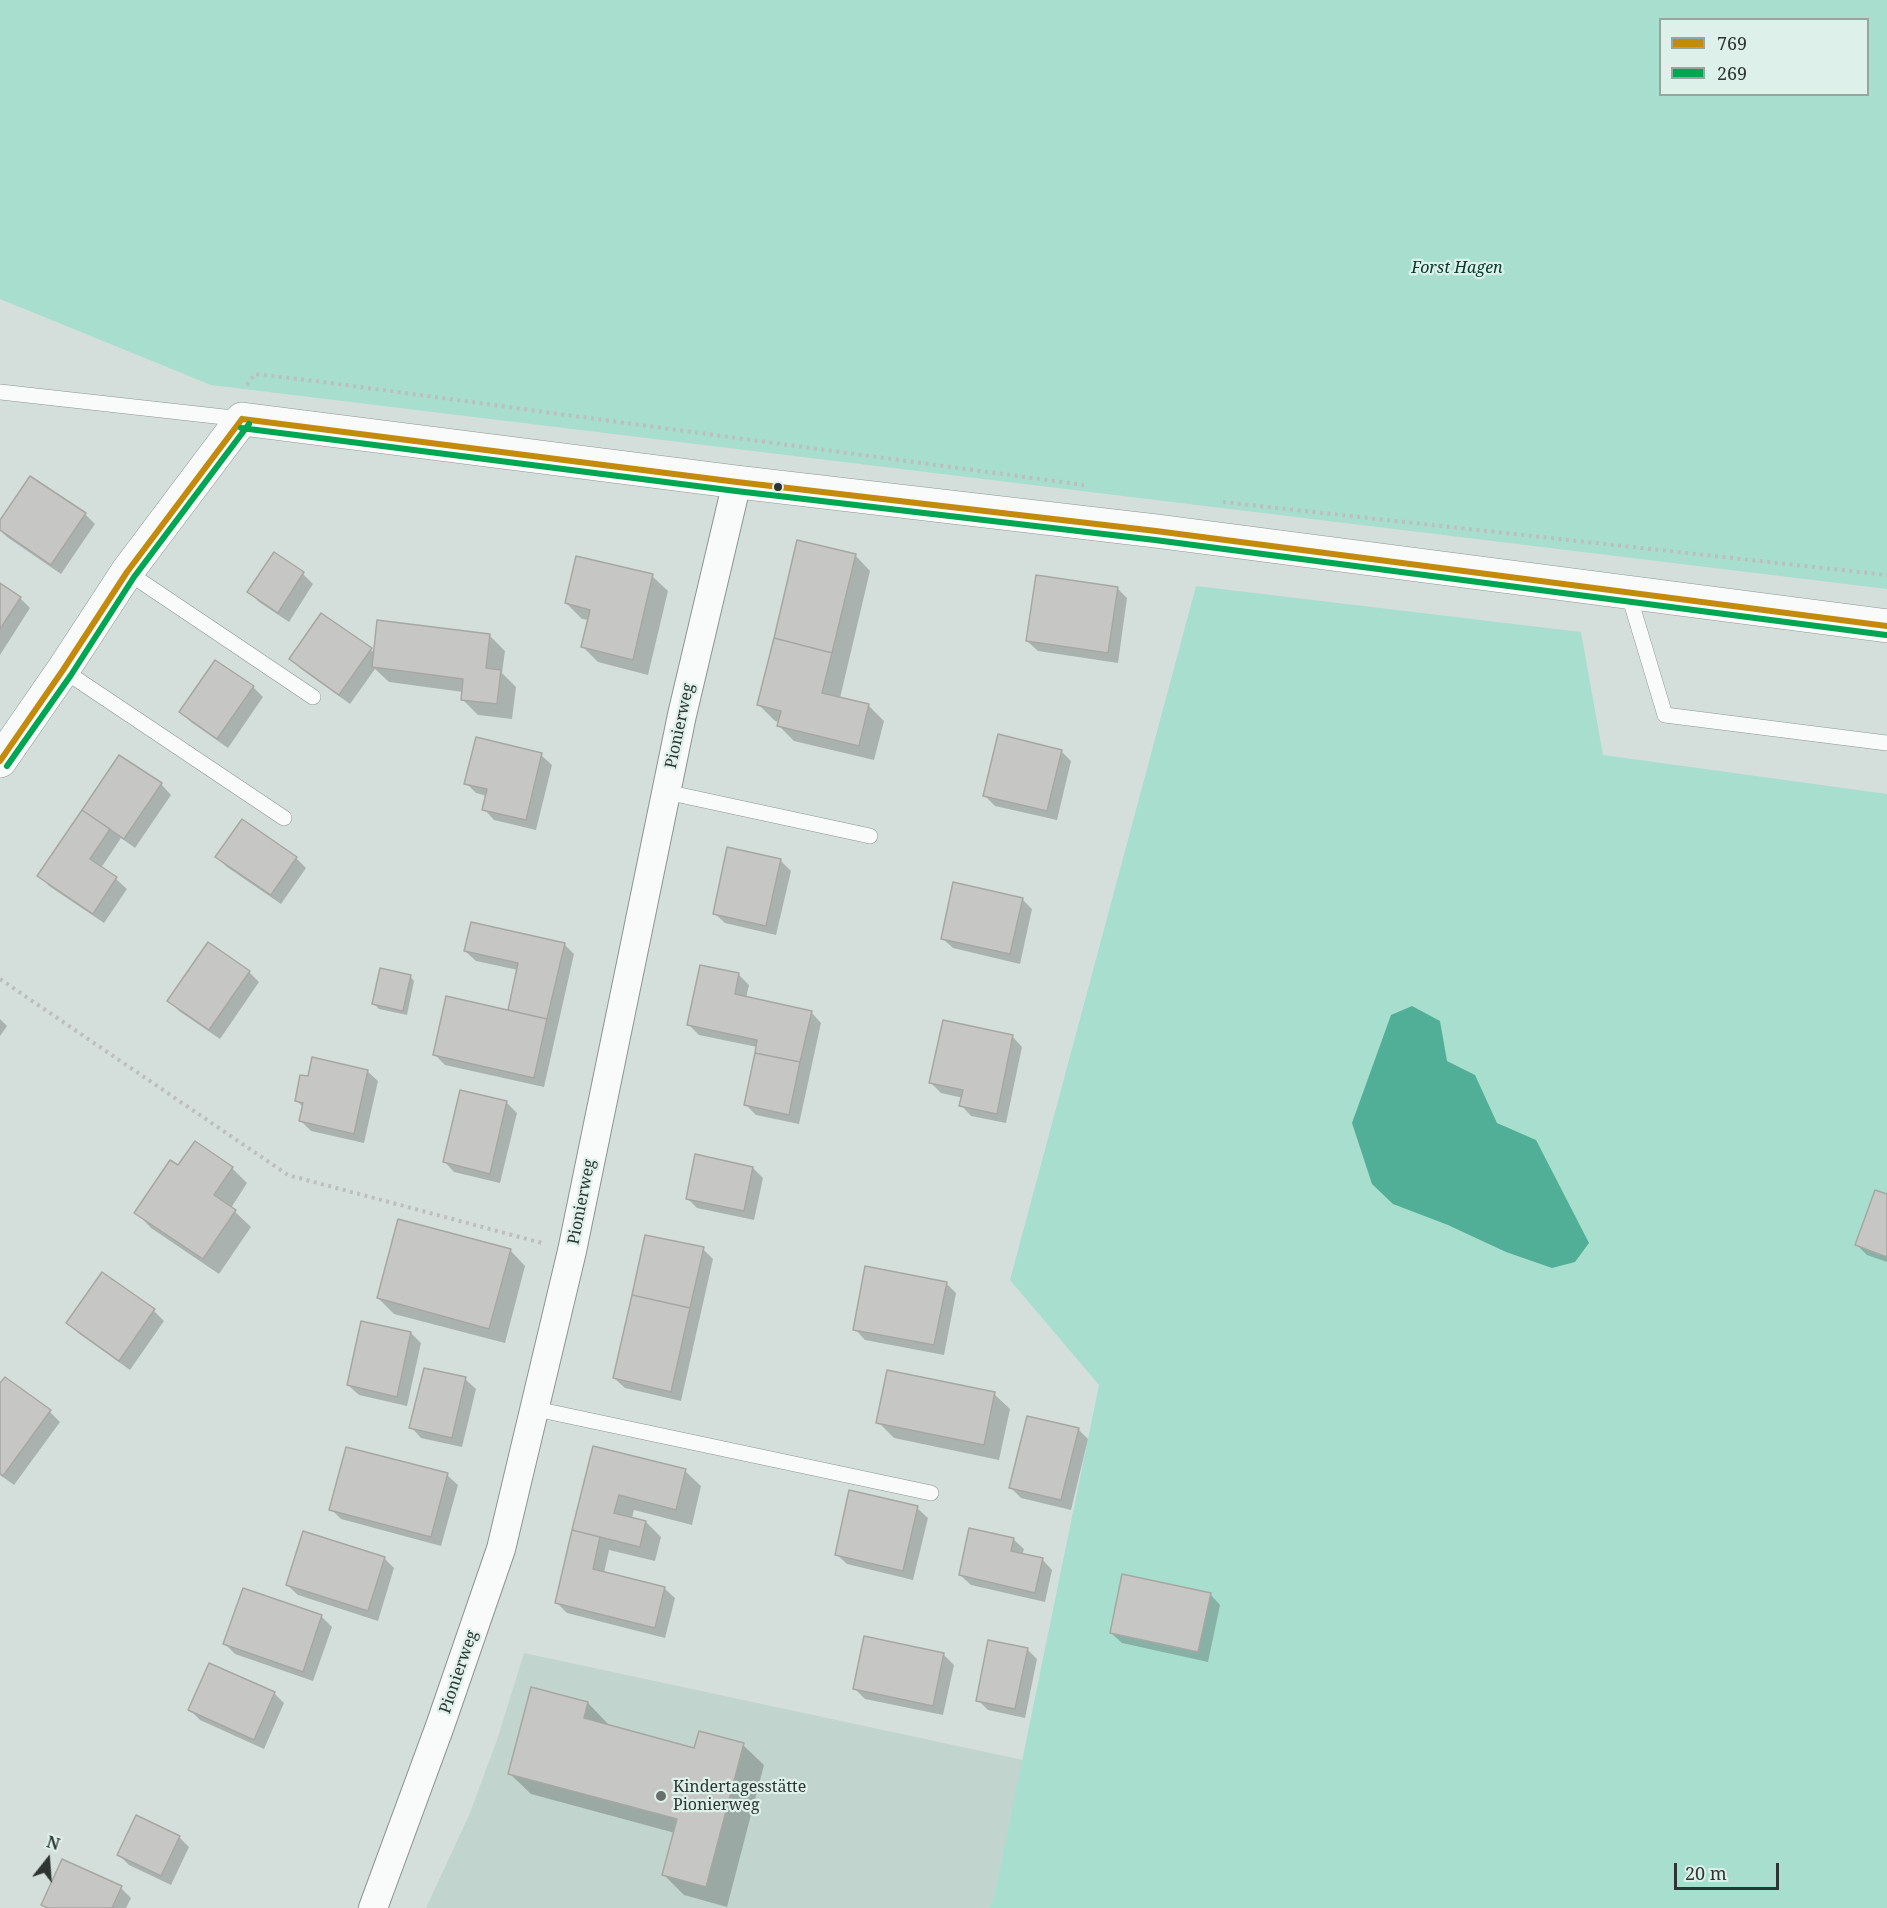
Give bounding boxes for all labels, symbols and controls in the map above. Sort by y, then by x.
legend [1659,18,1869,96]
text: 769 [1717,31,1747,55]
text: 269 [1717,61,1747,85]
park label: Forst Hagen [1411,258,1503,278]
unlabelled marker [772,481,784,493]
street label: Pionierweg [662,682,698,770]
street label: Pionierweg [564,1158,600,1246]
street label: Pionierweg [436,1628,482,1716]
place label: Kindertagesstätte Pionierweg [673,1777,806,1815]
marker: Kindertagesstätte Pionierweg [654,1789,668,1803]
north arrow [18,1830,78,1890]
text: N [44,1830,63,1855]
scale bar [1677,1851,1782,1889]
text: 20 m [1685,1861,1727,1885]

